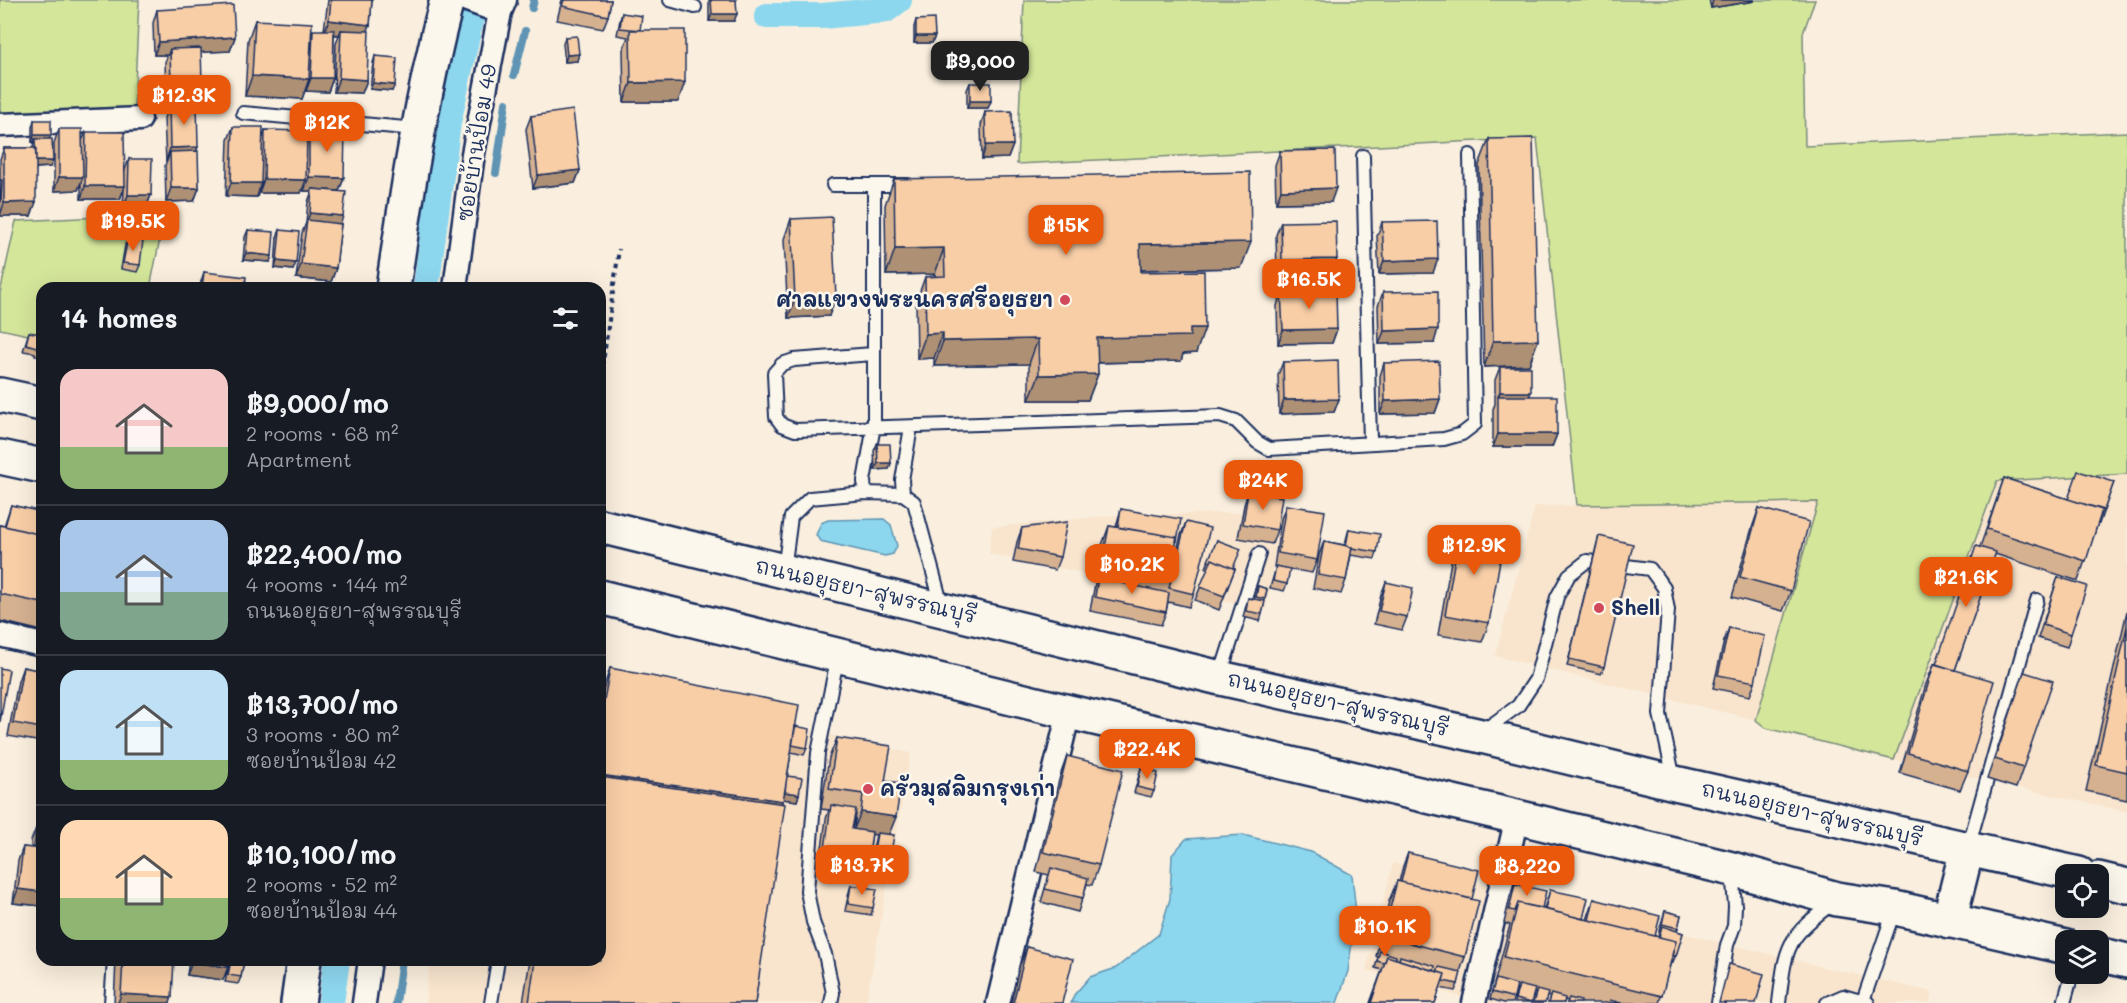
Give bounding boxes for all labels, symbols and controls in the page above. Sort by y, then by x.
pin: ฿9,000 [931,41,1029,92]
text: ฿9,000 [945,47,1015,73]
street label: ซอยบ้านป้อม 49 [450,62,501,223]
pin: ฿12.3K [135,75,233,126]
text: ฿12.3K [152,81,216,107]
pin: ฿12K [291,102,363,153]
text: ฿12K [304,108,350,134]
pin: ฿19.5K [84,201,182,252]
pin: ฿15K [1030,205,1102,256]
text: ฿19.5K [100,207,166,233]
text: ฿15K [1042,211,1090,237]
pin: ฿16.5K [1260,259,1358,310]
text: ฿16.5K [1276,265,1342,291]
place label: ศาลแขวงพระนครศรีอยุธยา [776,284,1053,317]
marker: ศาลแขวงพระนครศรีอยุธยา [1058,293,1072,307]
text: 14 homes [60,301,178,335]
icon: filters [549,302,582,335]
text: ฿9,000/mo [246,386,389,420]
icon: home [108,393,180,465]
text: 2 rooms · 68 m² [246,420,399,446]
text: Apartment [246,446,352,472]
pin: ฿24K [1227,460,1299,511]
text: ฿24K [1238,466,1288,492]
pin: ฿12.9K [1425,525,1523,576]
text: ฿12.9K [1442,531,1506,557]
text: ฿22,400/mo [246,537,402,571]
icon: home [108,544,180,616]
pin: ฿10.2K [1083,544,1181,595]
text: ฿10.2K [1099,550,1165,576]
street label: ถนนอยุธยา-สุพรรณบุรี [752,551,980,632]
pin: ฿21.6K [1917,557,2015,608]
text: ฿21.6K [1934,563,1998,589]
text: 4 rooms · 144 m² [246,571,407,597]
place label: Shell [1611,593,1660,620]
text: ถนนอยุธยา-สุพรรณบุรี [246,597,462,623]
marker: Shell [1592,601,1606,615]
street label: ถนนอยุธยา-สุพรรณบุรี [1224,664,1452,745]
text: ฿13,700/mo [246,687,398,721]
icon: home [108,694,180,766]
text: 3 rooms · 80 m² [246,721,399,747]
pin: ฿22.4K [1098,729,1196,780]
text: ฿22.4K [1113,735,1181,761]
text: ซอยบ้านป้อม 42 [246,747,397,773]
place label: ครัวมุสลิมกรุงเก่า [880,773,1055,806]
street label: ถนนอยุธยา-สุพรรณบุรี [1698,774,1926,855]
marker: ครัวมุสลิมกรุงเก่า [861,782,875,796]
text: ฿10,100/mo [246,837,396,871]
icon: home [108,844,180,916]
pin: ฿13.7K [813,845,911,896]
pin: ฿8,220 [1478,846,1576,897]
text: ฿13.7K [830,851,894,877]
text: ฿8,220 [1493,852,1561,878]
map controls [2055,864,2109,984]
button: locate [2055,864,2109,918]
text: 2 rooms · 52 m² [246,871,397,897]
text: ซอยบ้านป้อม 44 [246,897,397,923]
pin: ฿10.1K [1336,906,1434,957]
text: ฿10.1K [1353,912,1417,938]
button: layers [2055,930,2109,984]

